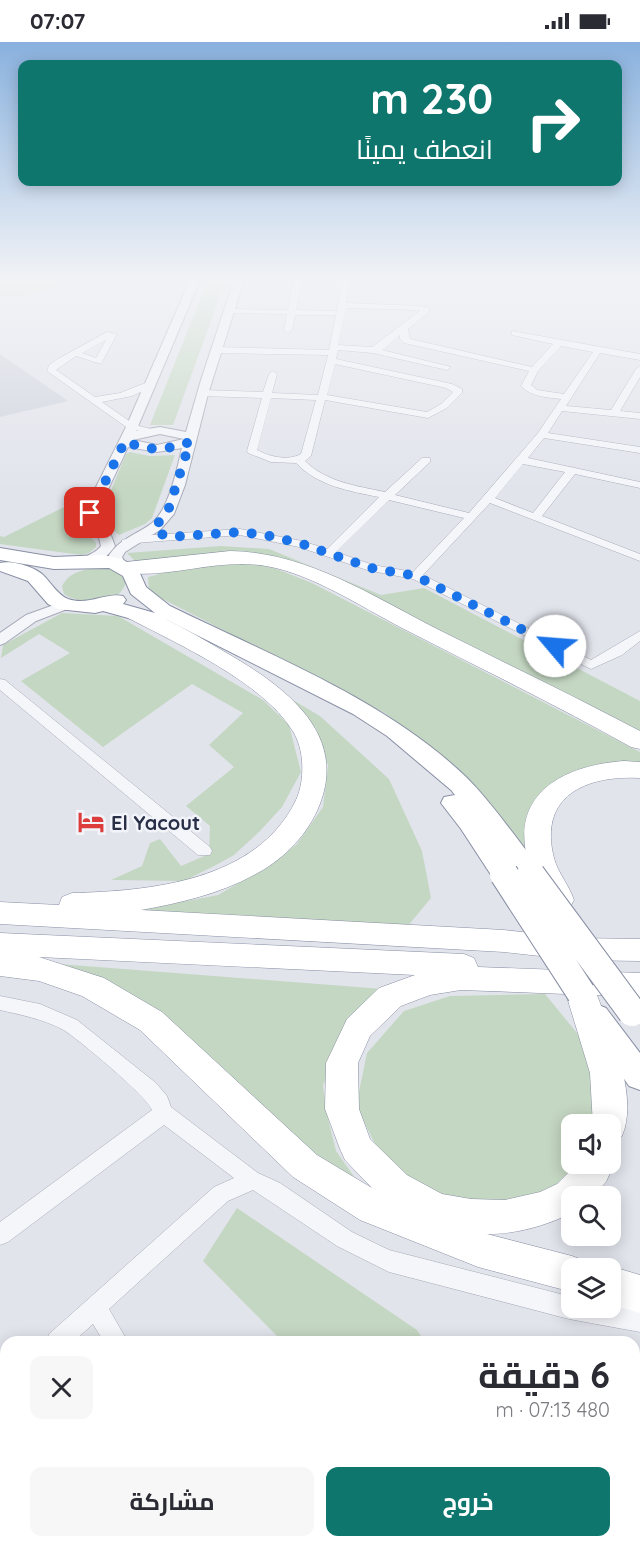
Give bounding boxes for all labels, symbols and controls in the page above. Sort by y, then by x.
text: 07:07 [30,7,85,35]
text: 230 m [370,72,493,125]
icon: right [514,84,592,162]
text: انعطف يمينًا [356,132,493,166]
pin [64,487,115,538]
icon: arrive [73,496,106,529]
position arrow [523,614,587,678]
hotel icon: El Yacout [76,807,106,837]
place label: El Yacout [111,810,200,835]
map controls [561,1114,621,1318]
button: sound [561,1114,621,1174]
button: search [561,1186,621,1246]
button: layers [561,1258,621,1318]
text: 6 دقيقة [478,1352,610,1397]
button: close [30,1356,93,1419]
text: 480 m · 07:13 [496,1397,610,1422]
button: مشاركة [30,1467,314,1536]
button: خروج [326,1467,610,1536]

